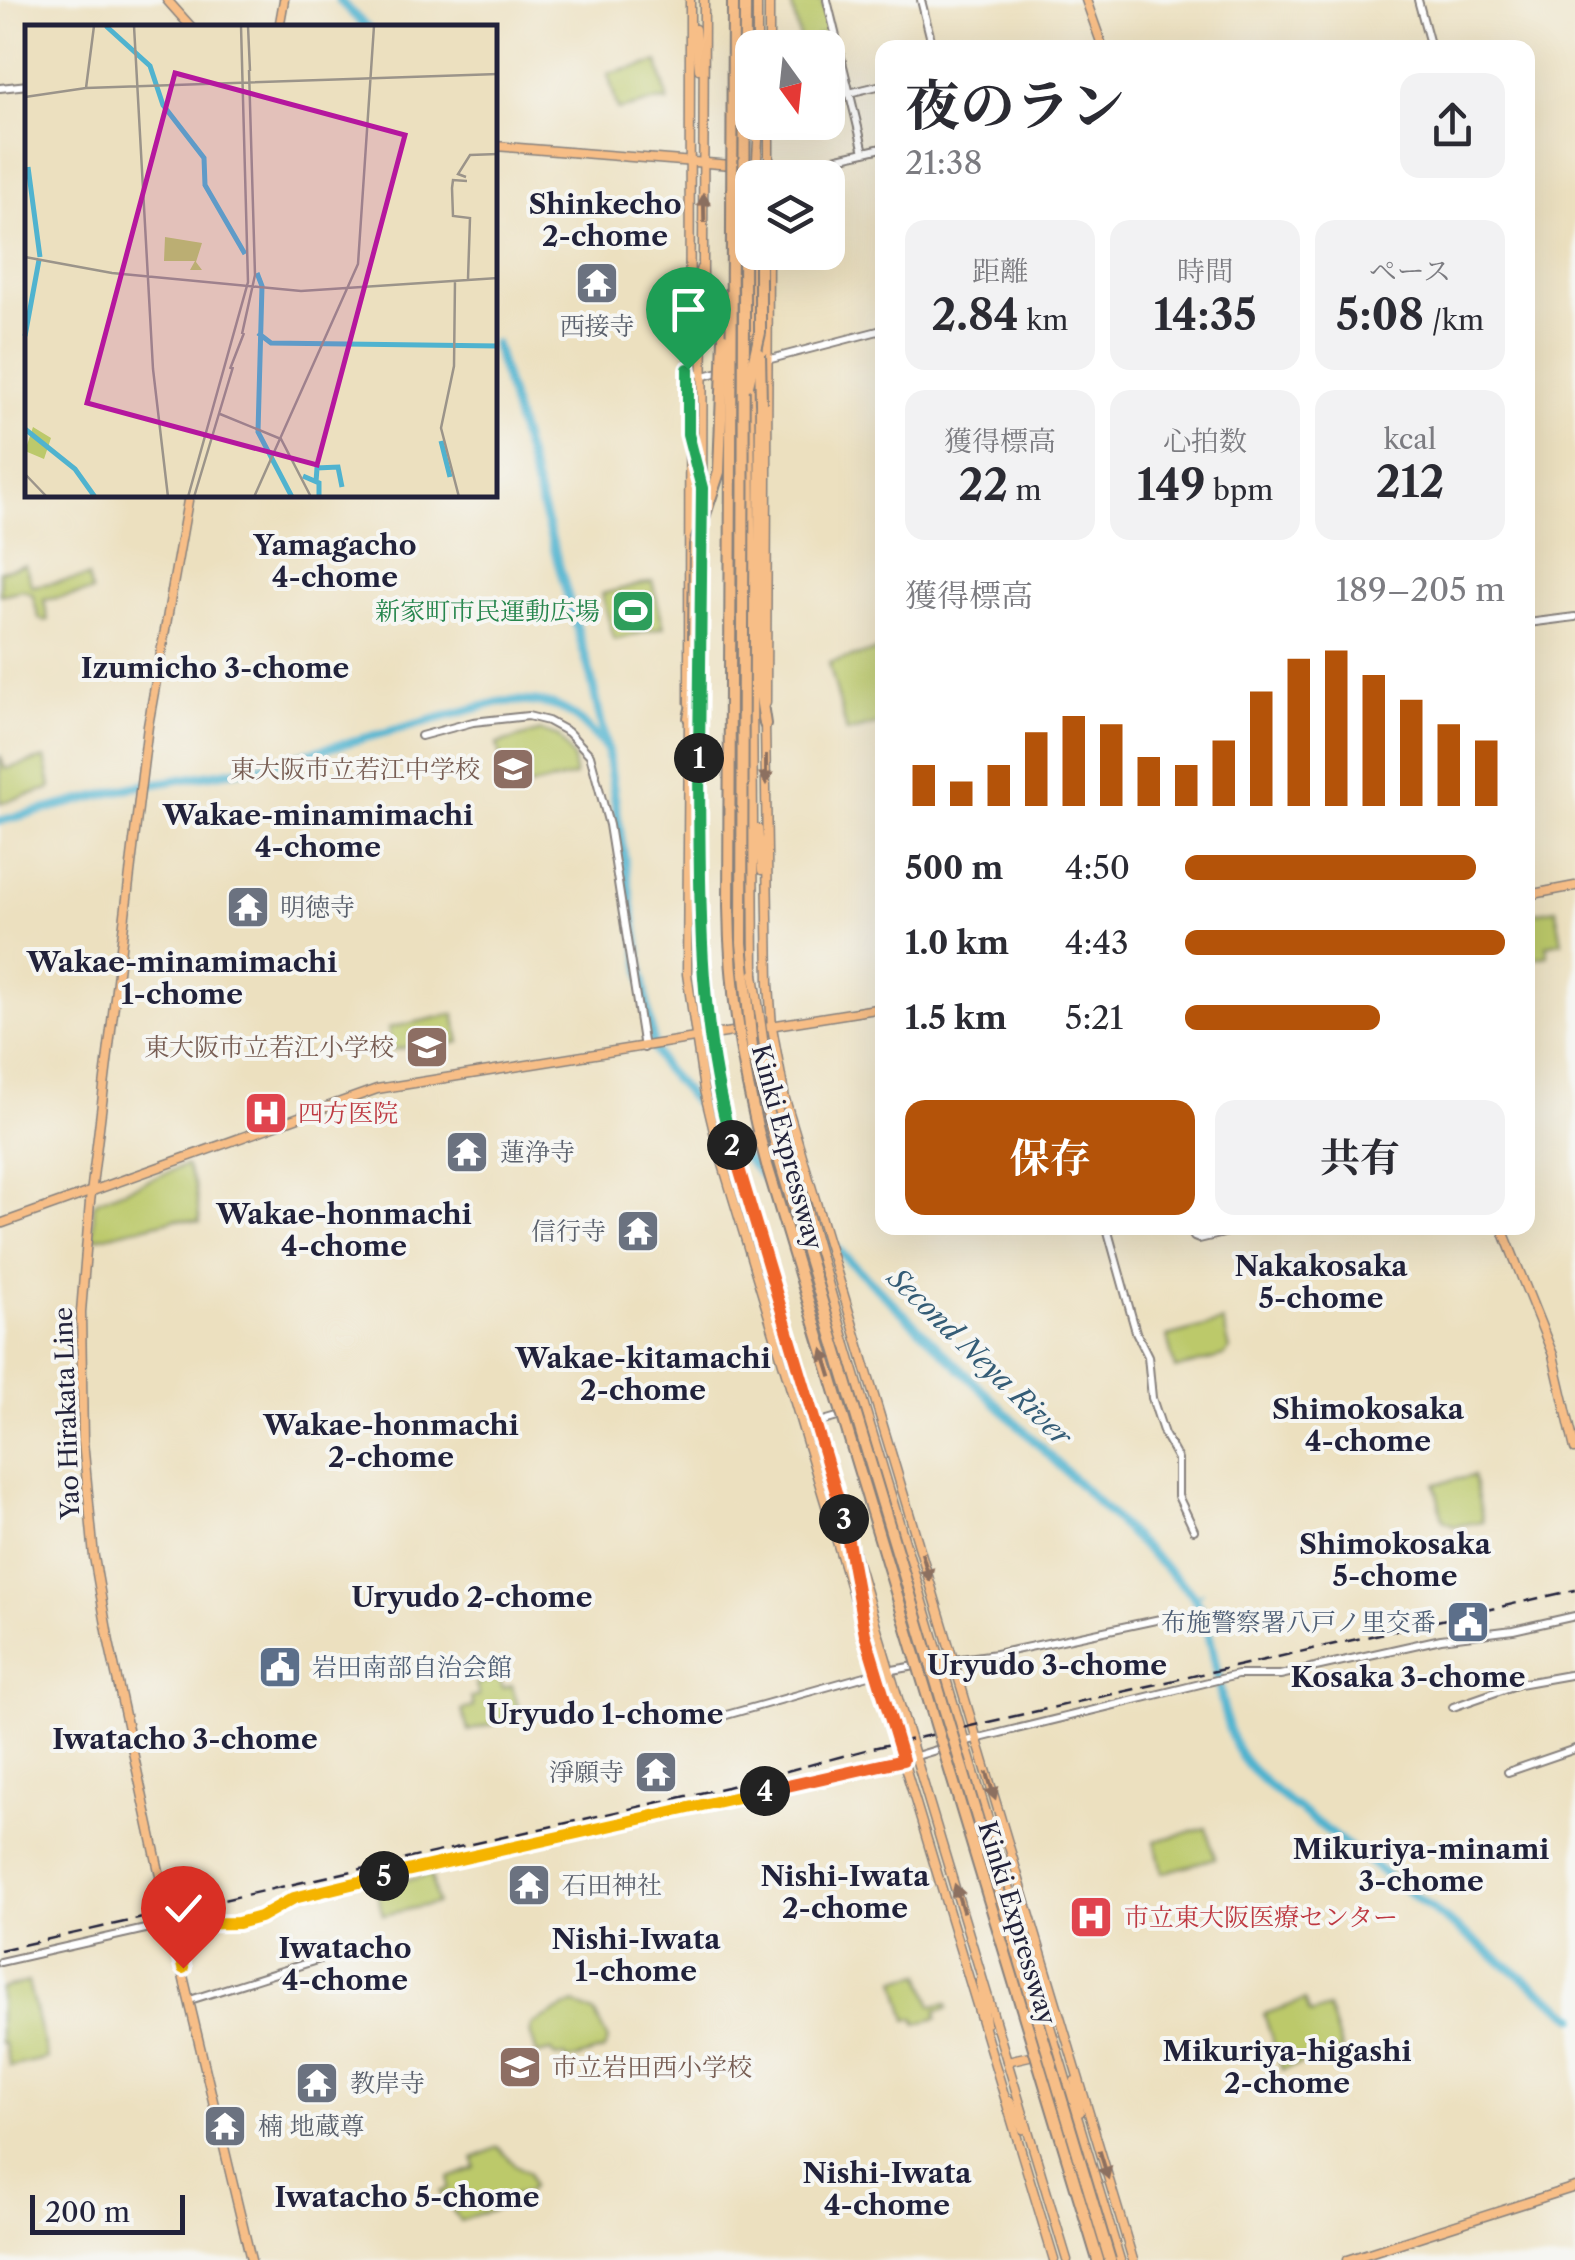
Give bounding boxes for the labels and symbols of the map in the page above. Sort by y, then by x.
inset map [25,25,498,498]
north arrow [735,30,845,140]
district label: Shinkecho 2-chome [528,187,682,253]
one-way arrow [696,192,712,224]
temple icon: 西接寺 [574,260,620,306]
pin [646,267,731,370]
place label: 西接寺 [559,311,635,342]
district label: Yamagacho 4-chome [252,528,417,594]
sports icon: 新家町市民運動広場 [610,588,656,634]
place label: 新家町市民運動広場 [375,596,600,627]
district label: Izumicho 3-chome [81,651,349,685]
pin: 1 [674,733,724,783]
school or university icon: 東大阪市立若江中学校 [490,746,536,792]
place label: 東大阪市立若江中学校 [230,754,480,785]
one-way arrow [758,754,774,786]
district label: Wakae-minamimachi 4-chome [162,798,473,864]
temple icon: 明徳寺 [225,884,271,930]
place label: 明徳寺 [280,892,355,923]
district label: Wakae-minamimachi 1-chome [26,945,337,1011]
school or university icon: 東大阪市立若江小学校 [404,1024,450,1070]
place label: 東大阪市立若江小学校 [144,1032,394,1063]
street label: Kinki Expressway [745,1041,830,1254]
hospital icon: 四方医院 [243,1090,289,1136]
place label: 四方医院 [298,1098,398,1129]
pin: 2 [707,1120,757,1170]
temple icon: 蓮浄寺 [444,1129,490,1175]
place label: 蓮浄寺 [500,1137,575,1168]
district label: Wakae-honmachi 4-chome [215,1197,472,1263]
temple icon: 信行寺 [615,1208,661,1254]
place label: 信行寺 [531,1216,606,1247]
district label: Nakakosaka 5-chome [1234,1249,1408,1315]
water label: Second Neya River [880,1259,1080,1455]
street label: Yao Hirakata Line [48,1306,86,1521]
district label: Wakae-kitamachi 2-chome [514,1341,771,1407]
one-way arrow [819,1347,834,1377]
district label: Shimokosaka 4-chome [1272,1392,1465,1458]
district label: Wakae-honmachi 2-chome [262,1408,519,1474]
pin: 3 [819,1494,869,1544]
district label: Shimokosaka 5-chome [1299,1527,1492,1593]
one-way arrow [919,1552,934,1583]
district label: Uryudo 2-chome [352,1580,592,1614]
public building icon: 布施警察署八戸ノ里交番 [1445,1599,1491,1645]
place label: 布施警察署八戸ノ里交番 [1161,1607,1436,1638]
public building icon: 岩田南部自治会館 [257,1644,303,1690]
district label: Uryudo 3-chome [927,1648,1167,1682]
place label: 岩田南部自治会館 [312,1652,512,1683]
district label: Kosaka 3-chome [1291,1660,1525,1694]
district label: Uryudo 1-chome [487,1697,723,1731]
district label: Iwatacho 3-chome [52,1722,318,1756]
temple icon: 淨願寺 [633,1749,679,1795]
place label: 淨願寺 [549,1757,624,1788]
pin: 4 [740,1766,790,1816]
one-way arrow [984,1771,999,1802]
street label: Kinki Expressway [971,1818,1063,2029]
district label: Mikuriya-minami 3-chome [1293,1832,1549,1898]
pin: 5 [359,1851,409,1901]
district label: Nishi-Iwata 2-chome [760,1859,930,1925]
temple icon: 石田神社 [506,1862,552,1908]
pin [141,1866,226,1969]
place label: 石田神社 [562,1870,662,1901]
one-way arrow [951,1883,966,1913]
hospital icon: 市立東大阪医療センター [1068,1894,1114,1940]
place label: 市立東大阪医療センター [1124,1902,1398,1933]
district label: Nishi-Iwata 1-chome [551,1922,721,1988]
district label: Iwatacho 4-chome [278,1931,412,1997]
district label: Mikuriya-higashi 2-chome [1163,2034,1412,2100]
school or university icon: 市立岩田西小学校 [497,2044,543,2090]
place label: 市立岩田西小学校 [552,2052,752,2083]
temple icon: 教岸寺 [294,2060,340,2106]
place label: 教岸寺 [350,2068,425,2099]
temple icon: 楠 地蔵尊 [202,2103,248,2149]
place label: 楠 地蔵尊 [258,2111,365,2142]
one-way arrow [1097,2150,1112,2180]
district label: Nishi-Iwata 4-chome [802,2156,972,2222]
district label: Iwatacho 5-chome [274,2180,540,2214]
scale bar [30,2190,185,2234]

